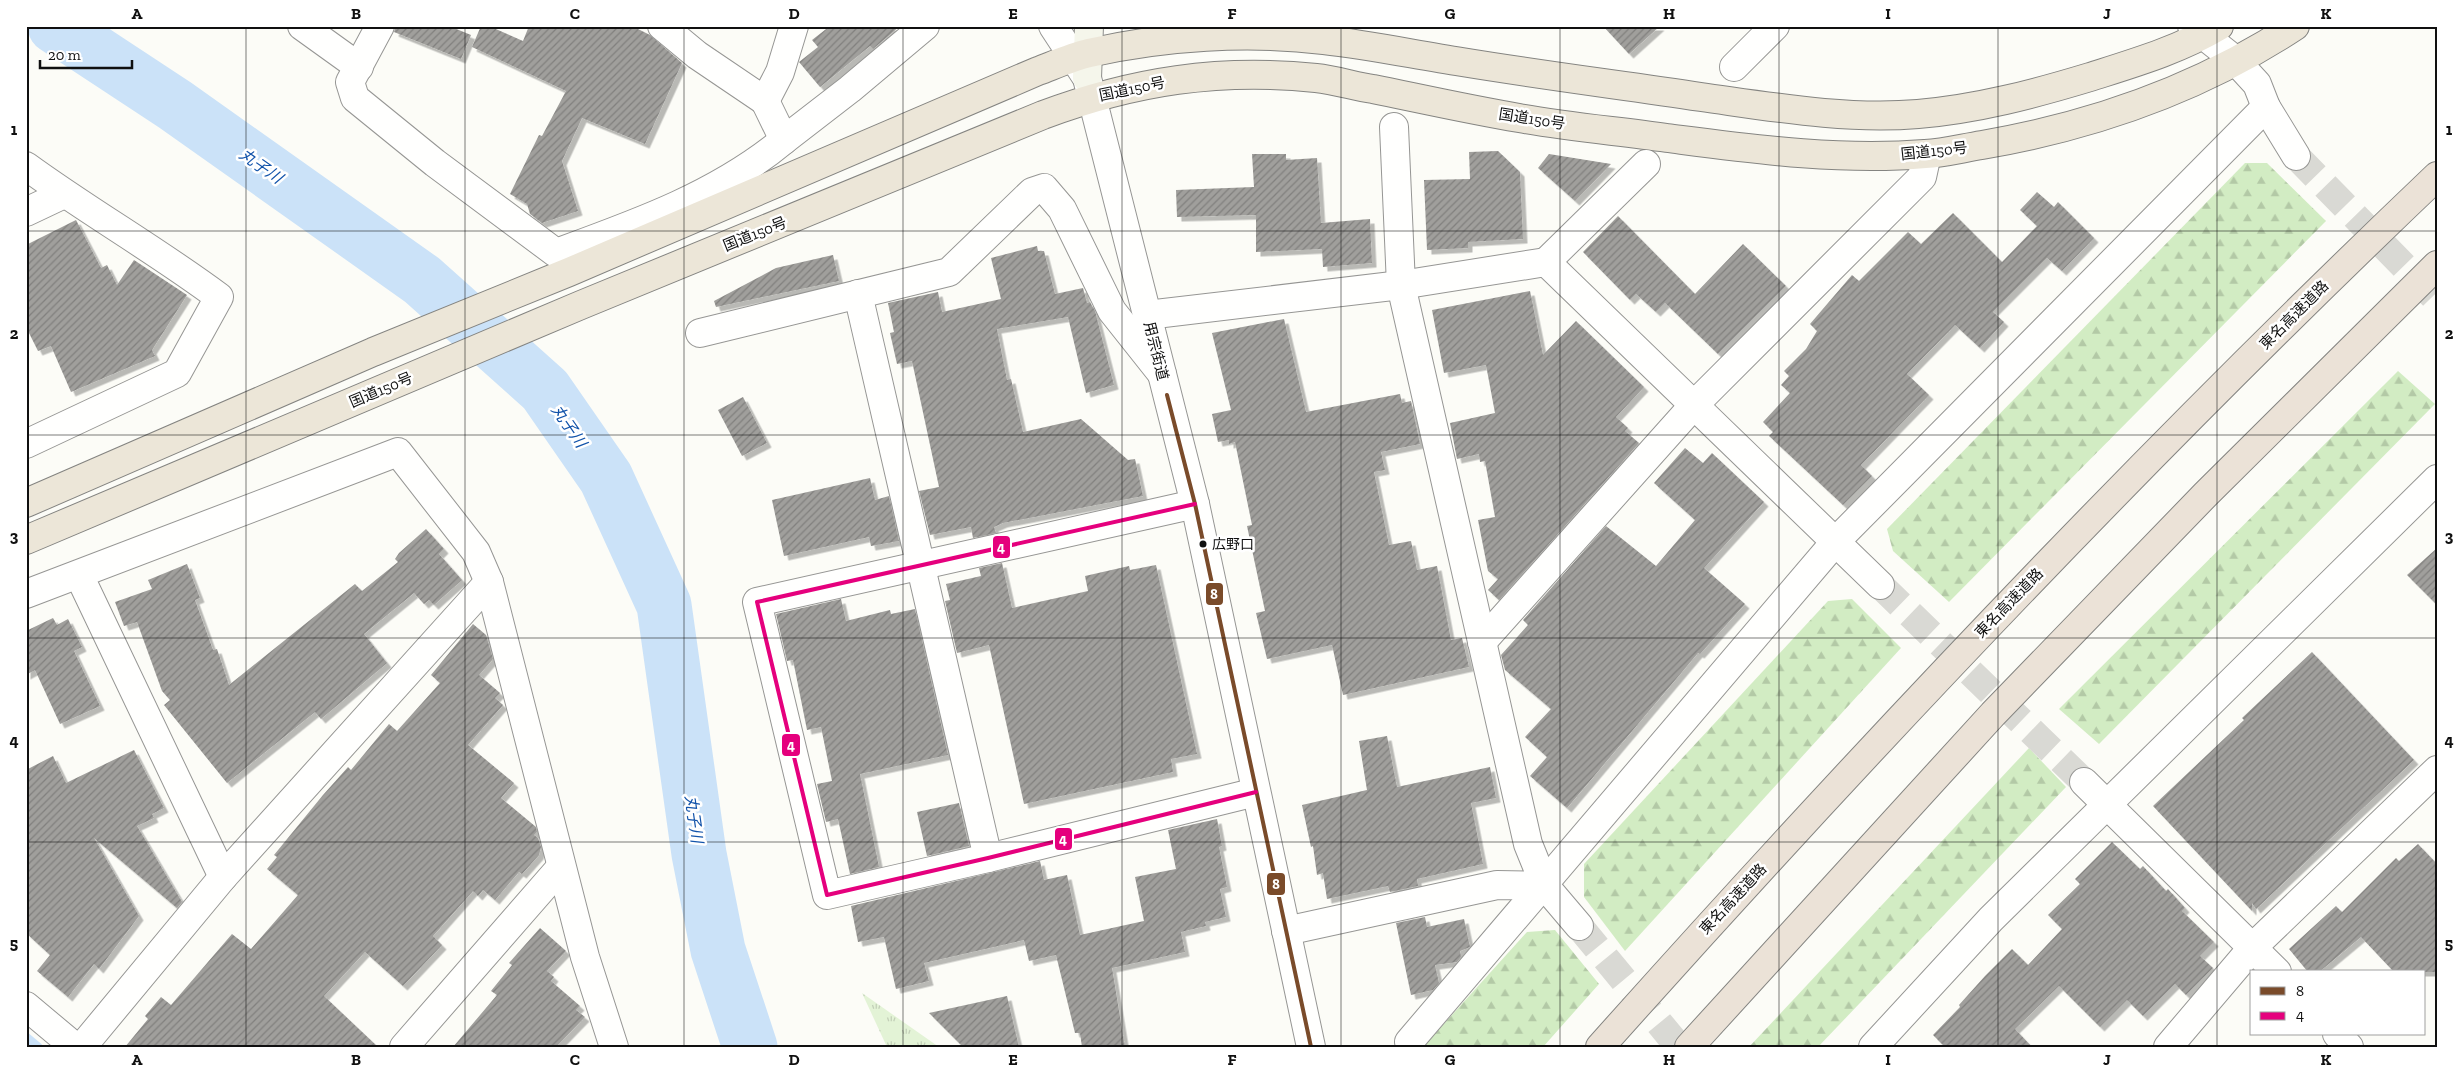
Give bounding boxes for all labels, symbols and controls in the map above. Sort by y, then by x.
text: A [132,4,143,23]
text: B [351,4,361,23]
text: C [570,4,580,23]
text: D [788,4,800,23]
text: E [1008,4,1018,23]
text: F [1227,4,1237,23]
text: G [1445,4,1456,23]
text: H [1663,4,1675,23]
text: I [1885,4,1891,23]
text: J [2103,4,2111,23]
text: K [2321,4,2332,23]
scale bar [40,38,132,70]
text: 20 m [48,46,81,64]
street label: 国道150号 [1097,73,1167,105]
street label: 国道150号 [1497,105,1567,133]
text: 1 [11,120,18,139]
text: 1 [2446,120,2453,139]
street label: 国道150号 [1900,139,1968,163]
water label: 丸子川 [236,144,288,189]
street label: 国道150号 [721,213,789,255]
street label: 東名高速道路 [2256,277,2332,353]
street label: 用宗街道 [1140,320,1172,382]
text: 2 [10,324,19,343]
text: 2 [2445,324,2454,343]
street label: 国道150号 [347,369,415,411]
water label: 丸子川 [547,401,592,453]
text: 3 [10,527,19,546]
text: 3 [2445,527,2454,546]
line badge: 4 [992,535,1011,559]
place label: 広野口 [1212,536,1254,553]
text: 4 [997,539,1005,556]
marker: 広野口 [1198,539,1208,549]
street label: 東名高速道路 [1971,564,2047,642]
line badge: 8 [1205,582,1224,606]
text: 8 [1210,586,1218,603]
text: 4 [9,731,19,750]
text: 4 [2444,731,2454,750]
line badge: 4 [781,733,801,757]
text: 4 [787,737,795,754]
water label: 丸子川 [681,794,707,846]
line badge: 4 [1054,827,1073,851]
text: 4 [1059,831,1067,848]
street label: 東名高速道路 [1696,860,1770,938]
line badge: 8 [1266,872,1286,896]
text: 8 [1272,876,1280,893]
text: 5 [10,934,18,953]
text: 5 [2445,934,2453,953]
legend [2250,970,2426,1036]
text: 8 [2296,982,2304,1000]
text: 4 [2296,1006,2304,1024]
text: A [132,1050,143,1069]
text: B [351,1050,361,1069]
text: C [570,1050,580,1069]
text: D [788,1050,800,1069]
text: E [1008,1050,1018,1069]
text: F [1227,1050,1237,1069]
text: G [1445,1050,1456,1069]
text: H [1663,1050,1675,1069]
text: I [1885,1050,1891,1069]
text: J [2103,1050,2111,1069]
text: K [2321,1050,2332,1069]

